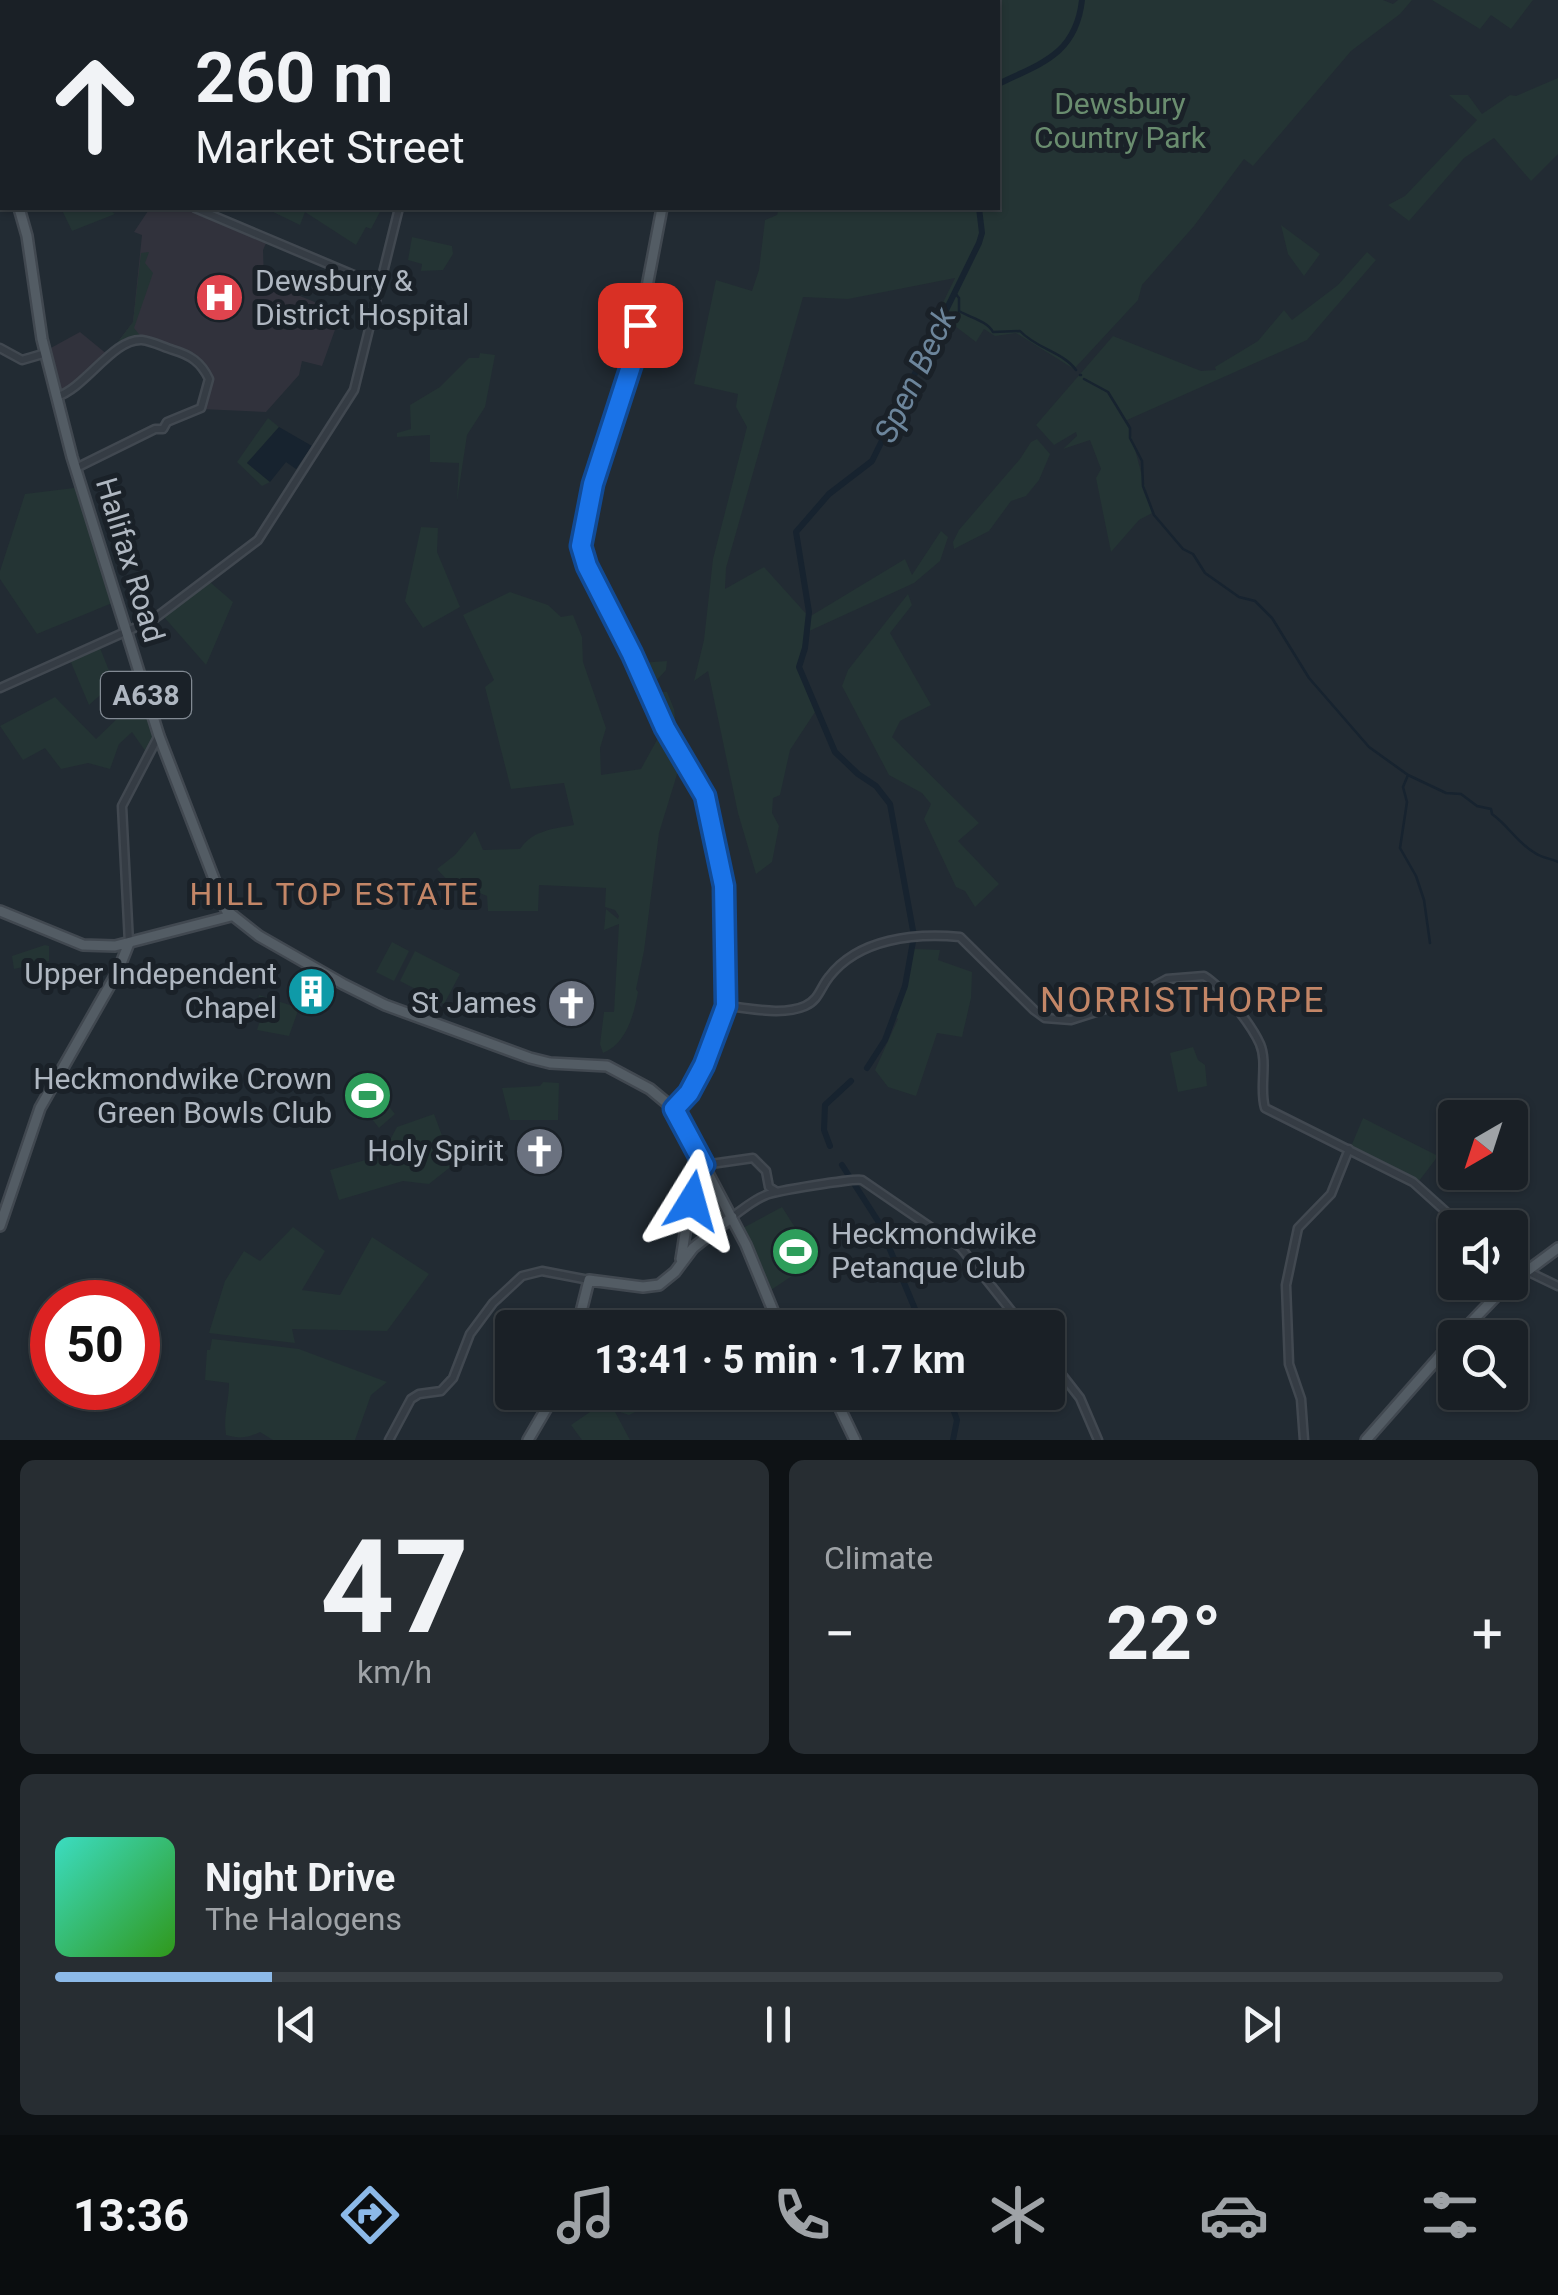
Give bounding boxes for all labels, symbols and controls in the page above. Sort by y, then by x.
text: 260 m [195,37,394,119]
icon: ahead [30,40,160,170]
park label: Dewsbury Country Park [1034,86,1207,155]
text: Market Street [195,121,465,174]
place label: Dewsbury & District Hospital [255,263,469,332]
hospital icon: Dewsbury & District Hospital [194,272,246,324]
pin [598,283,683,368]
icon: arrive [613,298,668,353]
water label: Spen Beck [866,300,964,449]
street label: Halifax Road [89,473,172,646]
road number: A638 [101,672,191,718]
district label: HILL TOP ESTATE [190,875,480,913]
place label: Upper Independent Chapel [24,956,277,1025]
building icon: Upper Independent Chapel [286,965,338,1017]
church icon: St James [546,977,598,1029]
district label: NORRISTHORPE [1040,980,1326,1021]
place label: St James [411,985,537,1020]
place label: Heckmondwike Crown Green Bowls Club [33,1061,332,1130]
sports icon: Heckmondwike Crown Green Bowls Club [341,1070,393,1122]
north arrow [1438,1100,1528,1190]
map controls [1438,1100,1528,1410]
church icon: Holy Spirit [513,1125,565,1177]
place label: Holy Spirit [367,1133,504,1168]
position arrow [640,1149,744,1253]
button: sound [1438,1210,1528,1300]
place label: Heckmondwike Petanque Club [831,1216,1037,1285]
sports icon: Heckmondwike Petanque Club [770,1225,822,1277]
speed limit sign: 50 [30,1280,160,1410]
button: search [1438,1320,1528,1410]
text: 13:41 · 5 min · 1.7 km [594,1338,966,1382]
text: 47 [320,1511,469,1664]
text: Climate [824,1539,933,1577]
text: 22° [1106,1589,1221,1677]
text: − [824,1602,855,1666]
text: + [1472,1602,1503,1666]
text: km/h [357,1653,432,1691]
text: Night Drive [205,1856,395,1900]
text: The Halogens [205,1900,402,1938]
icon: previous [269,1997,324,2052]
icon: pause [751,1997,806,2052]
icon: next [1234,1997,1289,2052]
icon: directions [335,2180,405,2250]
icon: music [551,2180,621,2250]
icon: phone [767,2180,837,2250]
icon: climate [983,2180,1053,2250]
icon: car [1199,2180,1269,2250]
icon: filters [1415,2180,1485,2250]
text: 13:36 [73,2189,189,2242]

